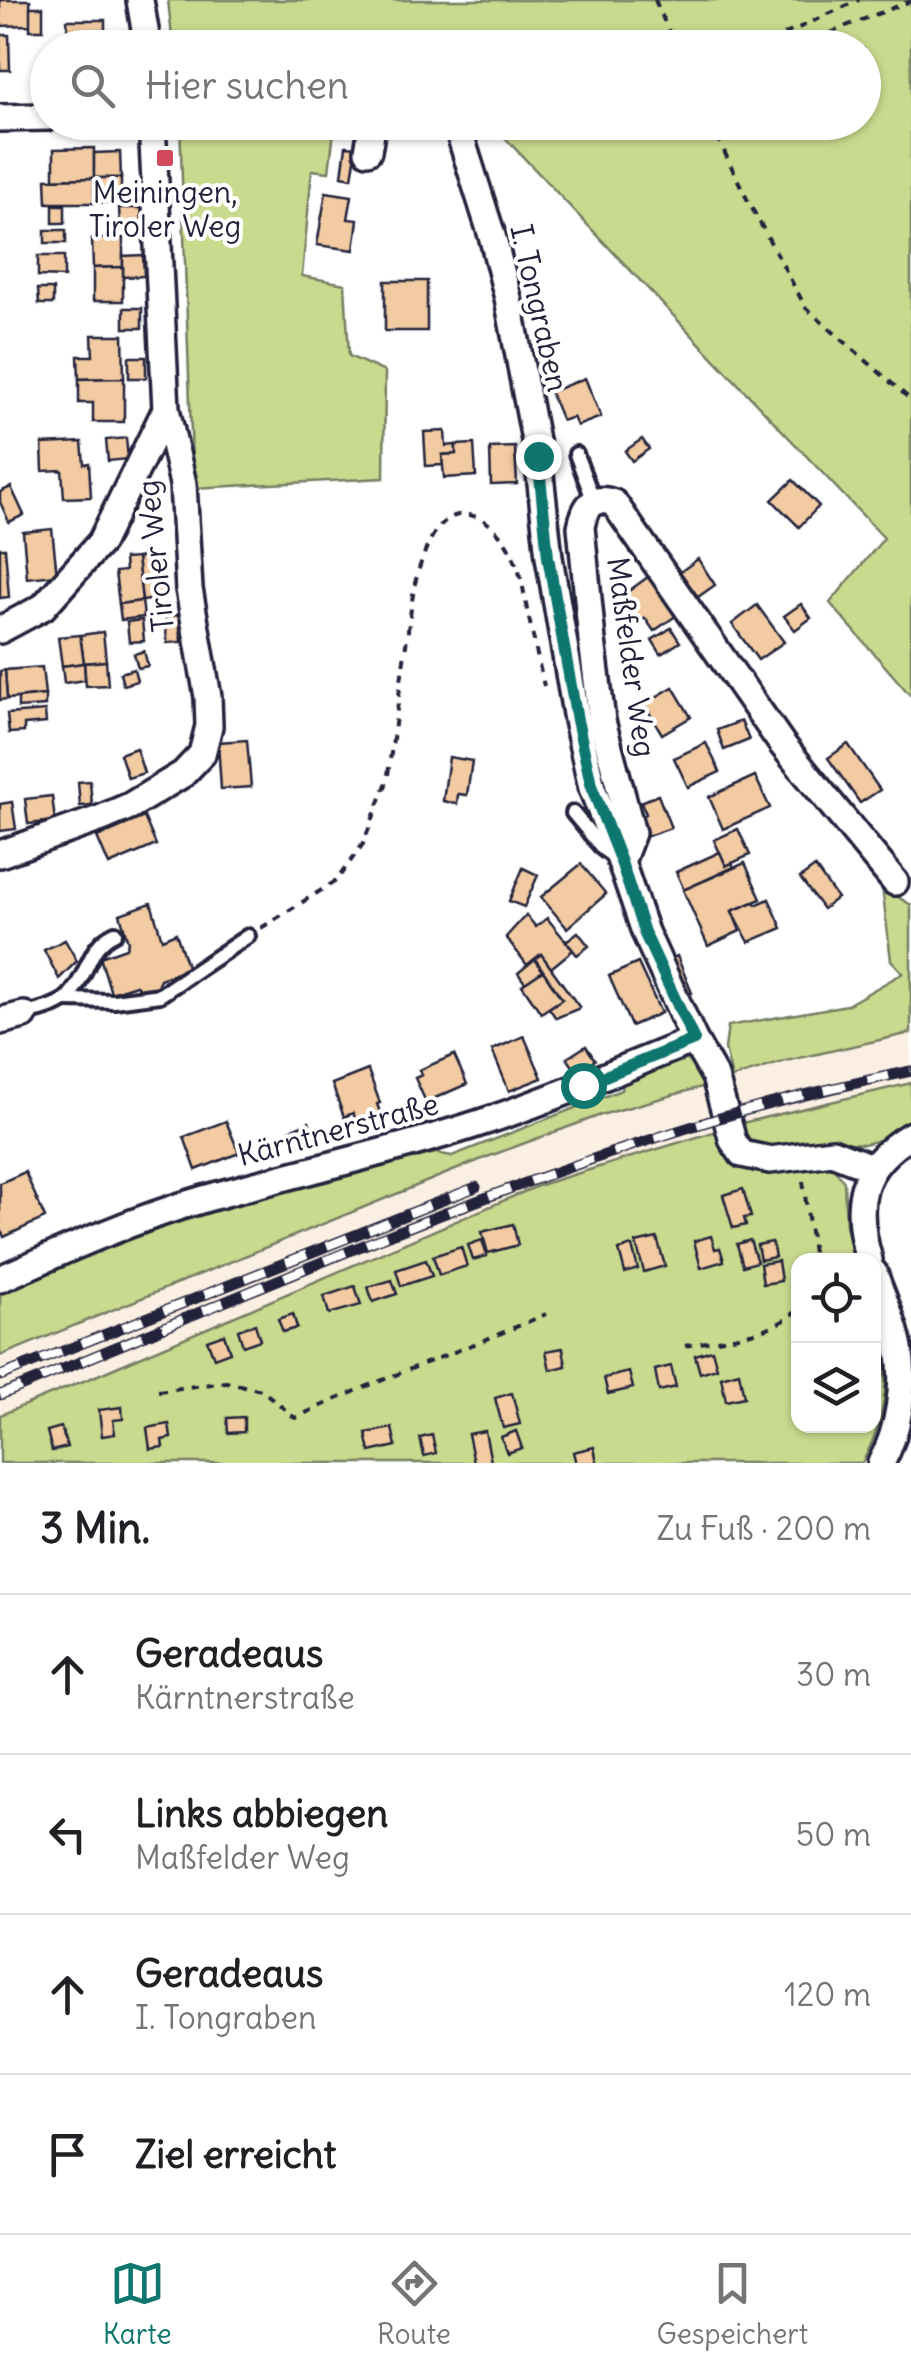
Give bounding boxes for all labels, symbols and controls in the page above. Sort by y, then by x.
search box [30,30,881,140]
icon: search [65,58,120,113]
text: Hier suchen [145,62,349,109]
marker: Meiningen, Tiroler Weg [154,147,176,169]
place label: Meiningen, Tiroler Weg [89,173,241,245]
street label: I. Tongraben [502,221,578,395]
route end [516,434,562,480]
street label: Tiroler Weg [128,478,182,634]
street label: Maßfelder Weg [599,555,665,759]
route start [561,1063,607,1109]
street label: Kärntnerstraße [234,1084,442,1174]
map controls [791,1253,881,1433]
button: locate [791,1253,881,1343]
button: layers [791,1343,881,1433]
text: 3 Min. [40,1502,150,1554]
text: Zu Fuß · 200 m [657,1508,871,1549]
text: Geradeaus [135,1630,323,1677]
icon: ahead [40,1647,95,1702]
text: 30 m [796,1654,871,1695]
text: Kärntnerstraße [135,1677,355,1718]
text: Links abbiegen [135,1790,388,1837]
icon: left [40,1807,95,1862]
text: 50 m [796,1814,871,1855]
text: Maßfelder Weg [135,1837,350,1878]
text: Geradeaus [135,1950,323,1997]
icon: ahead [40,1967,95,2022]
text: 120 m [784,1974,871,2015]
text: I. Tongraben [135,1997,317,2038]
icon: arrive [40,2127,95,2182]
text: Ziel erreicht [135,2131,336,2178]
tab: Karte [103,2256,172,2352]
tab: Route [377,2256,451,2352]
tab: Gespeichert [656,2256,808,2352]

